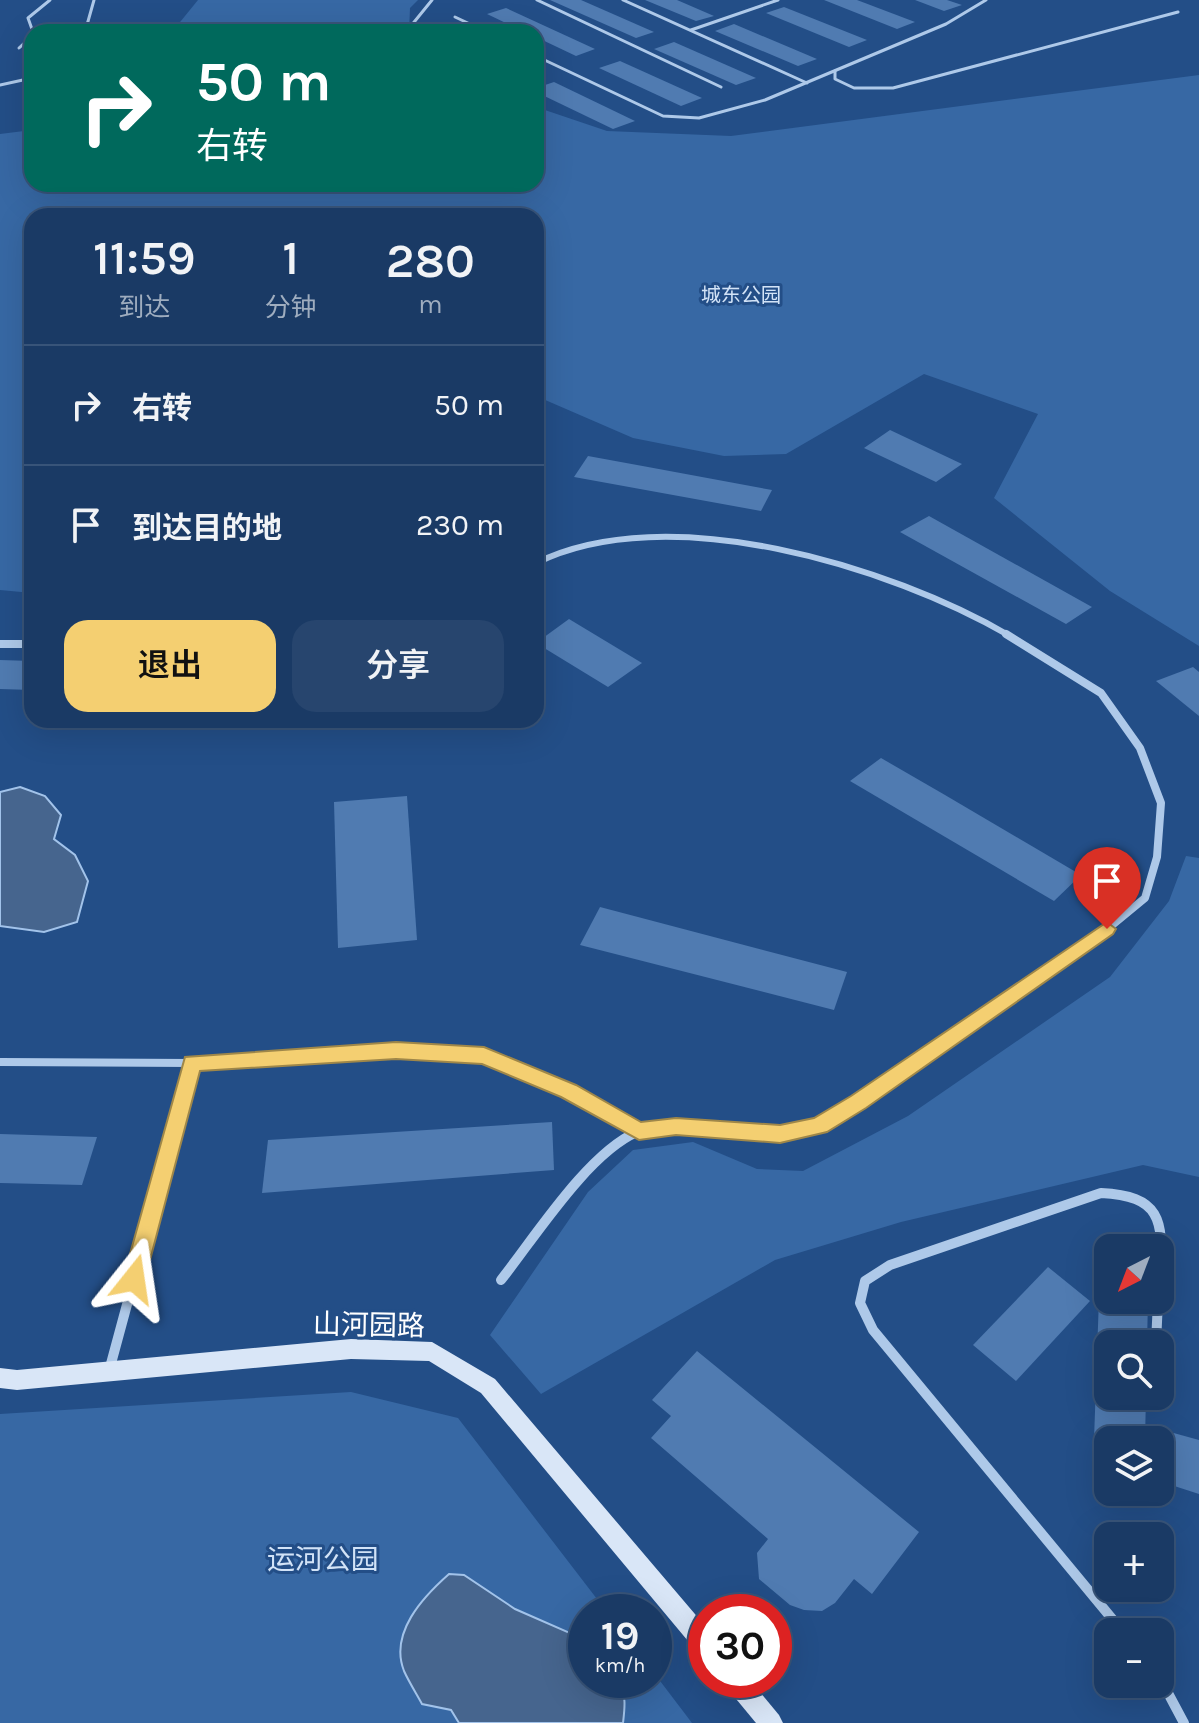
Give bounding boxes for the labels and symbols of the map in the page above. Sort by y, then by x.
park label: 城东公园 [701,284,781,307]
pin [1073,847,1141,929]
north arrow [1094,1234,1174,1314]
position arrow [92,1237,176,1321]
street label: 山河园路 [313,1308,425,1342]
park label: 运河公园 [267,1543,379,1576]
speed limit sign: 30 [688,1594,792,1698]

